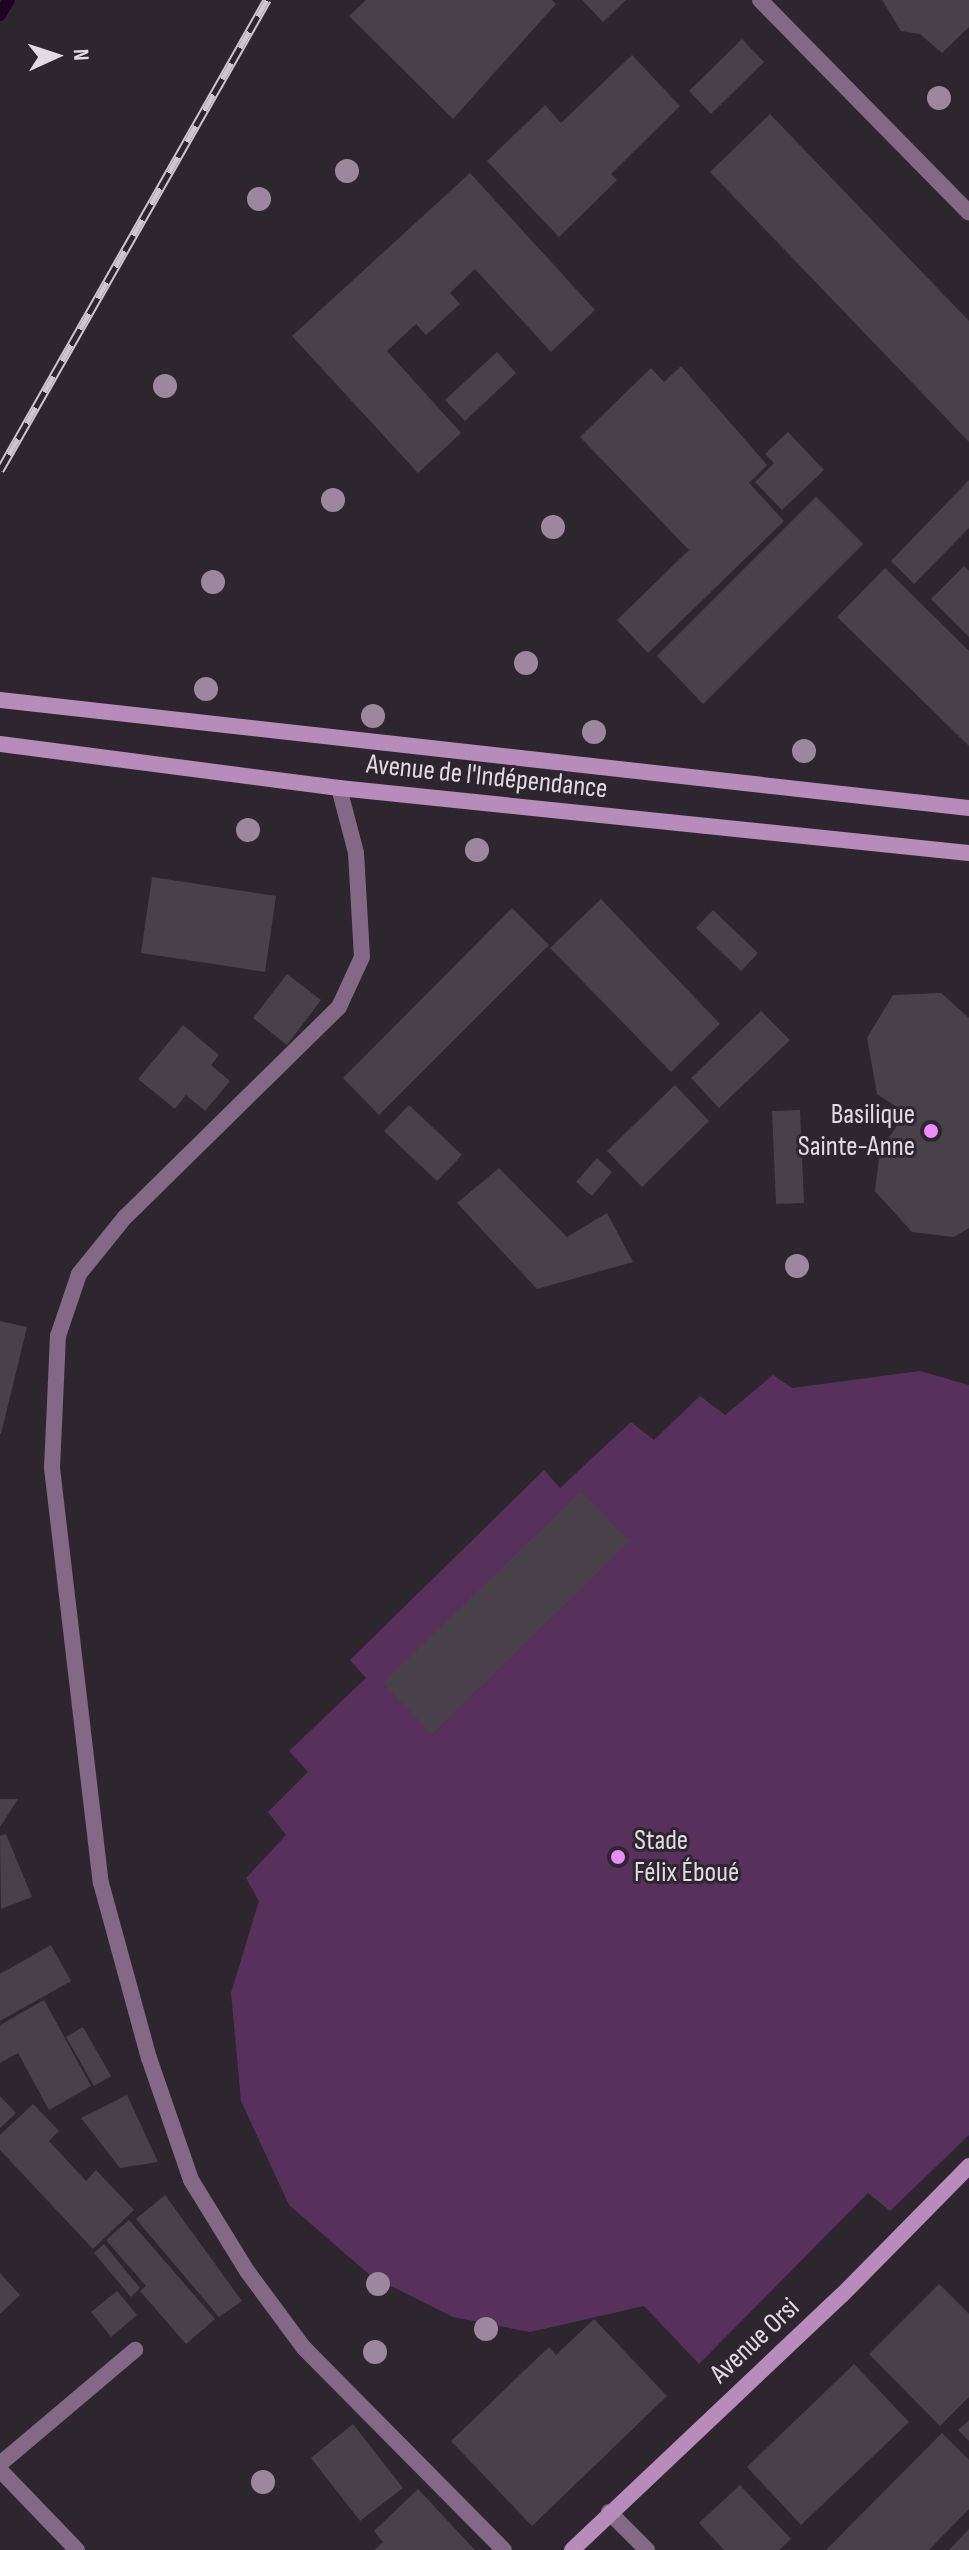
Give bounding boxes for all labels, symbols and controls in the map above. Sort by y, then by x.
north arrow [16,16,96,96]
text: N [67,48,94,61]
street label: Avenue de l'Indépendance [365,748,609,806]
place label: Basilique Sainte-Anne [798,1098,915,1164]
marker: Basilique Sainte-Anne [922,1122,940,1140]
place label: Stade Félix Éboué [634,1824,739,1890]
marker: Stade Félix Éboué [609,1848,627,1866]
street label: Avenue Orsi [703,2291,807,2391]

